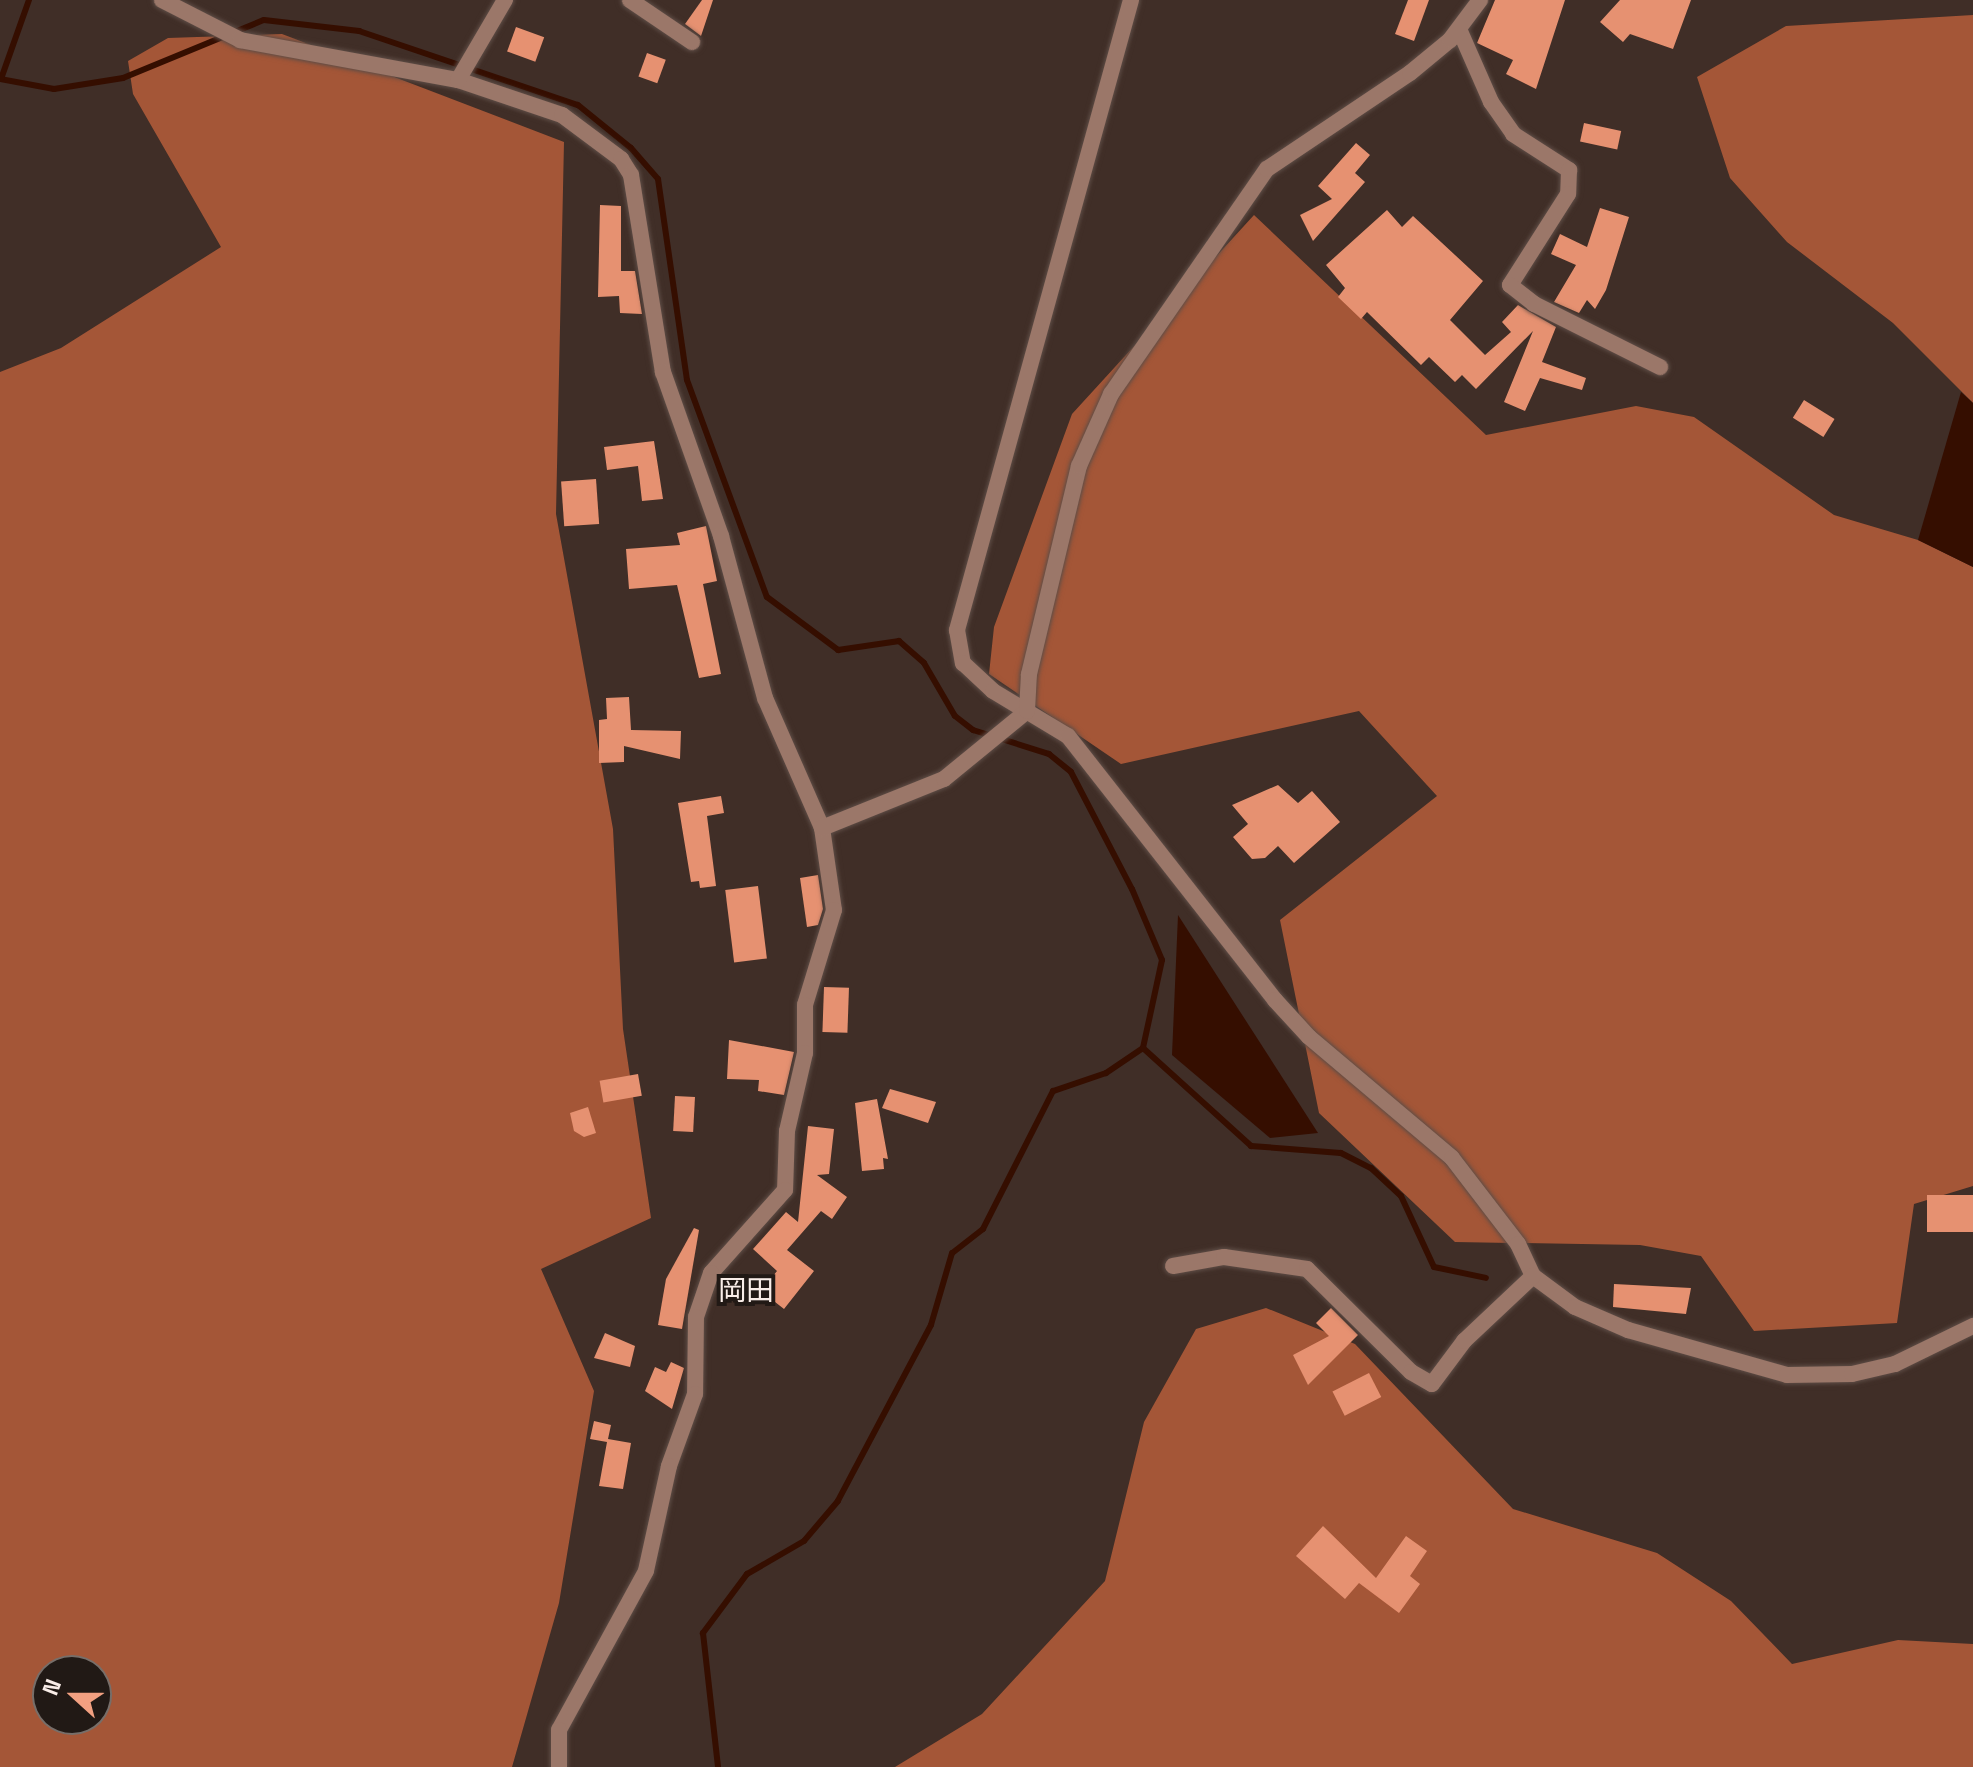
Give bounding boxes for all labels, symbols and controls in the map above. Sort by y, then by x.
district label: 岡田 [718,1273,774,1307]
north arrow [32,1655,112,1735]
text: N [36,1675,67,1699]

